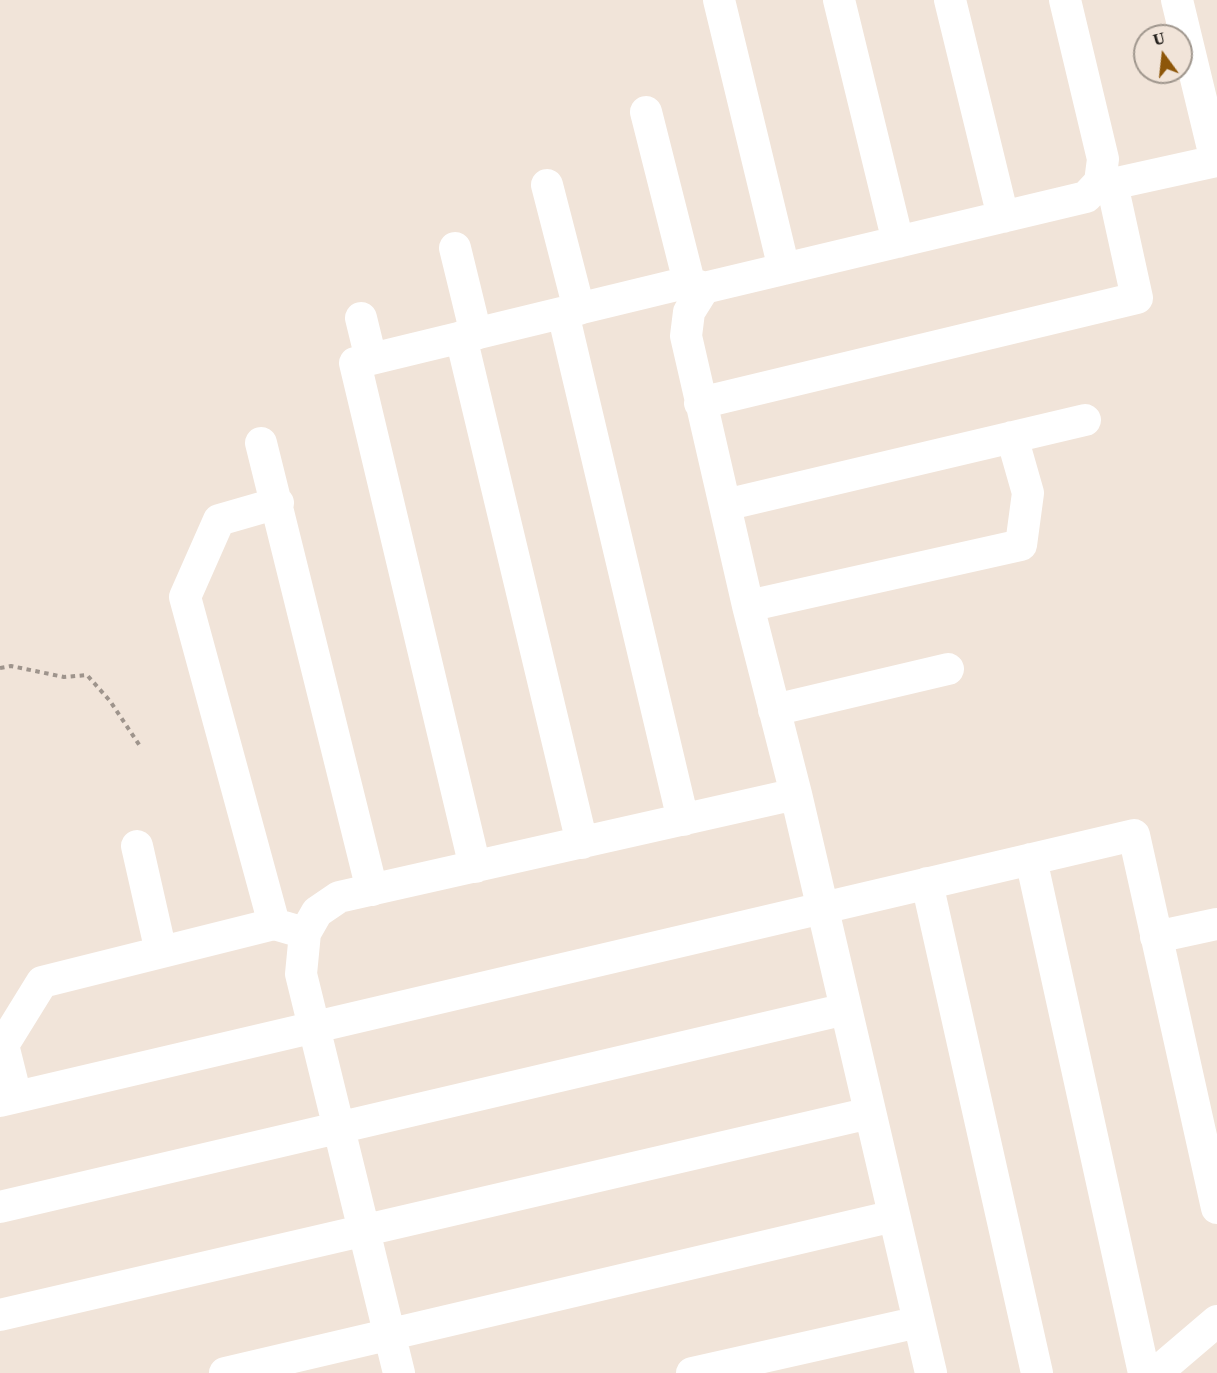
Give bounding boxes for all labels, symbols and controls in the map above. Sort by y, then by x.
north arrow [1133,24,1193,84]
text: U [1150,26,1167,51]

